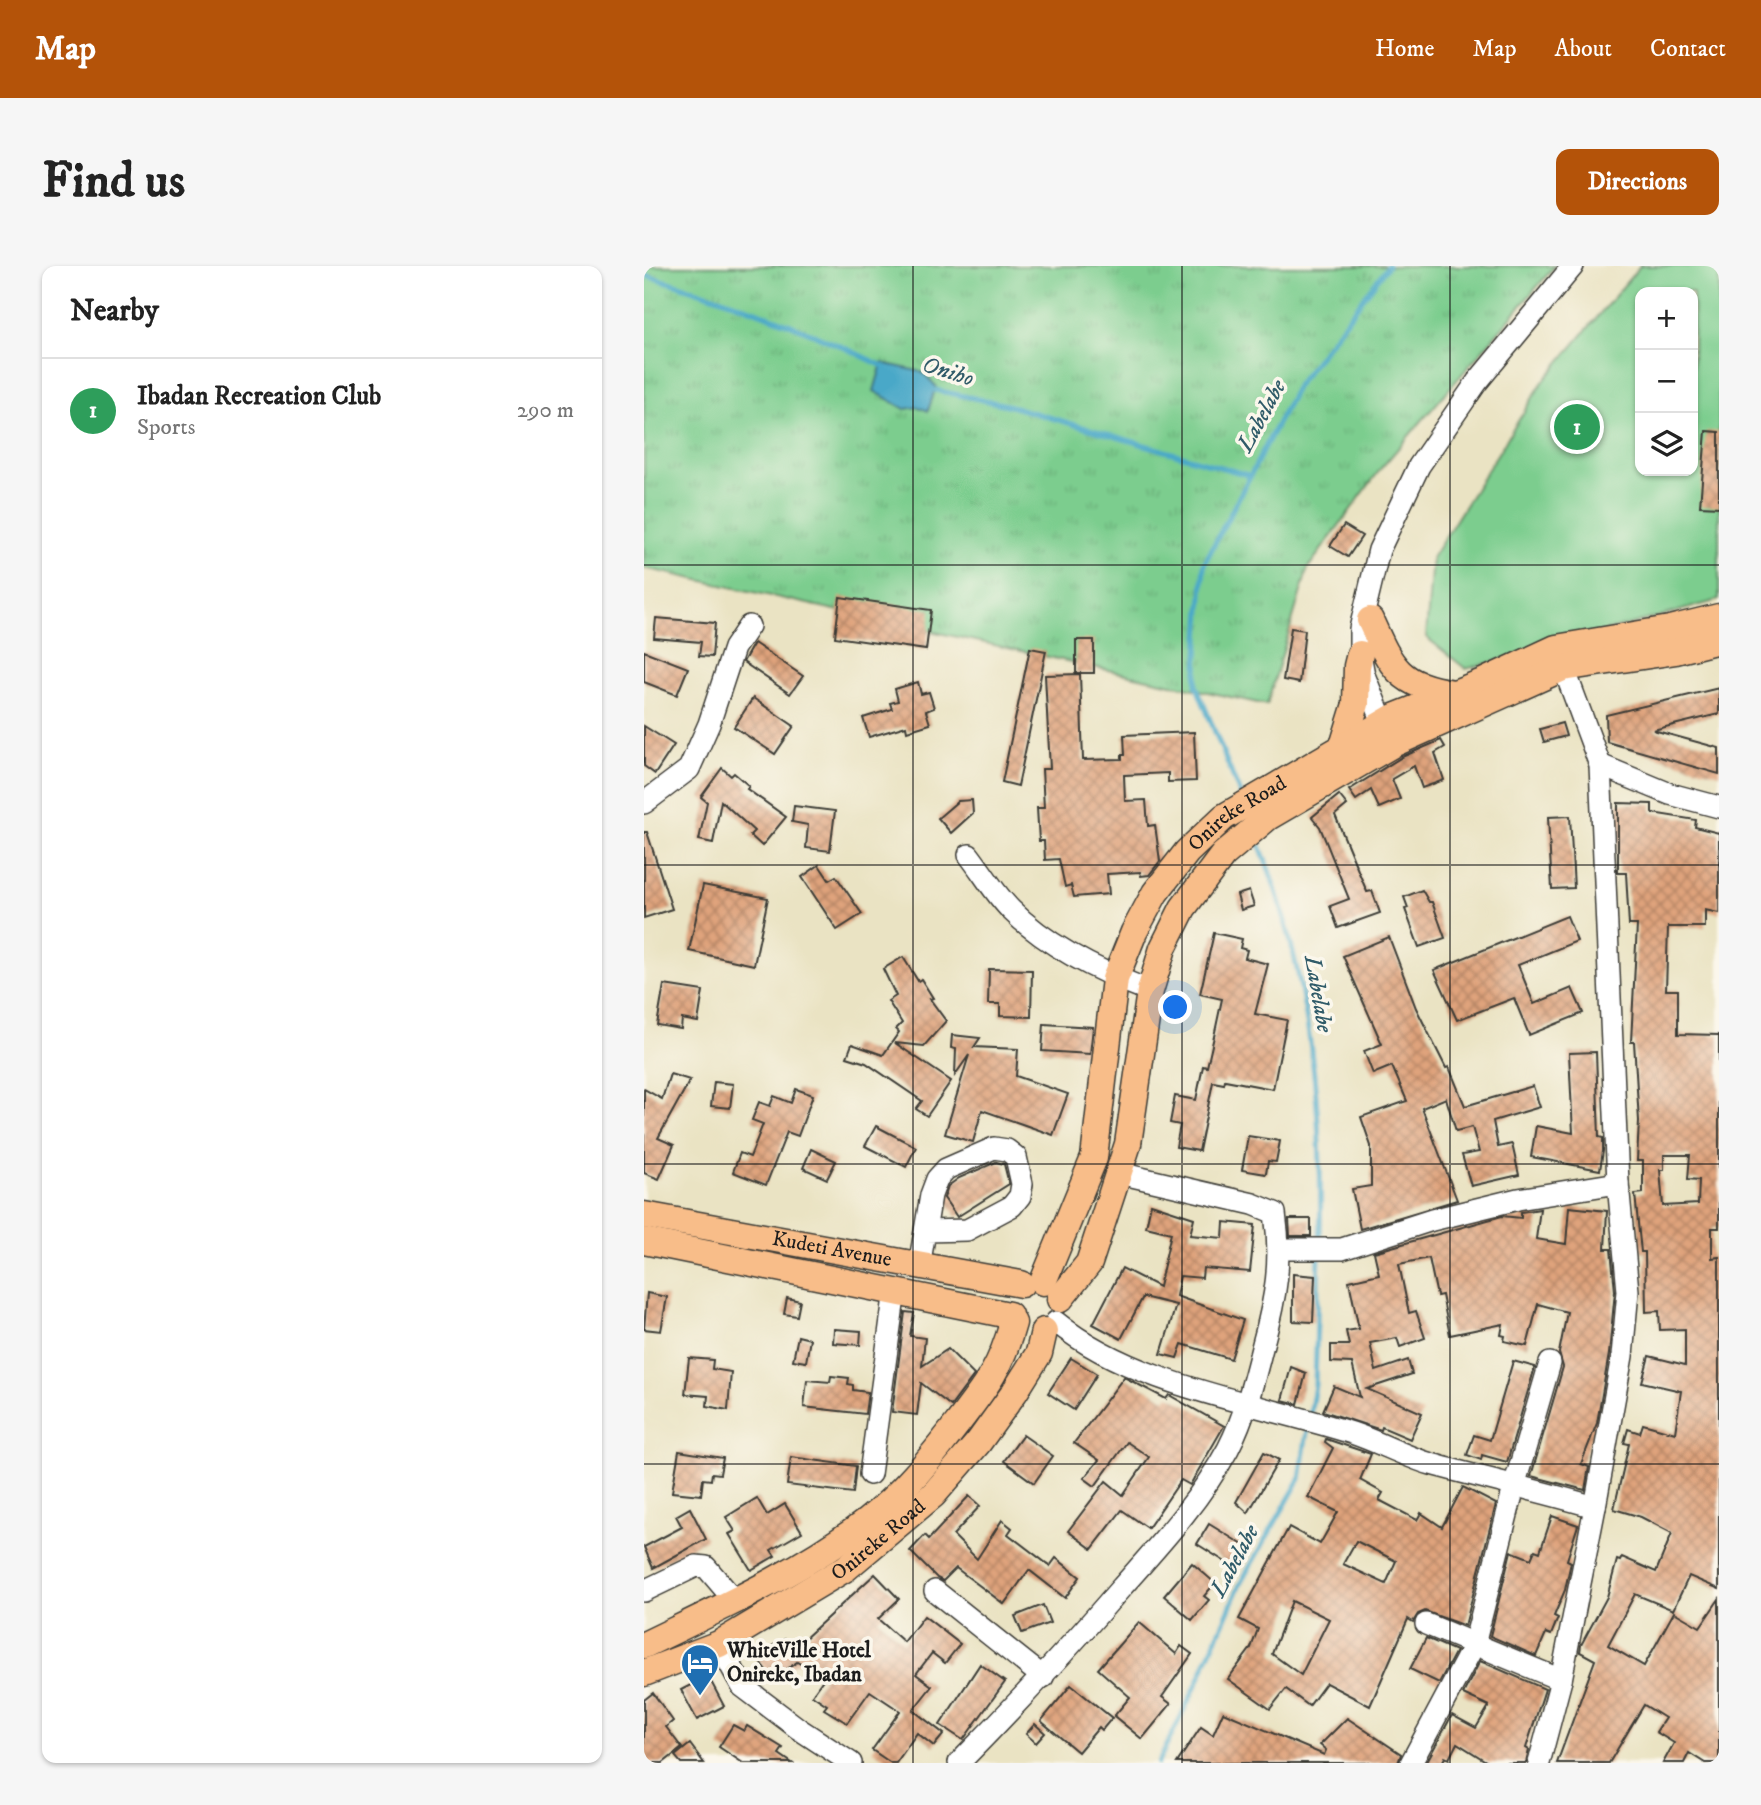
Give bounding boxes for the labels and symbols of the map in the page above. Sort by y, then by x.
water label: Oniho [919,350,977,394]
water label: Labelabe [1230,374,1294,459]
pin: 1 [1554,401,1600,453]
street label: Onireke Road [1183,770,1292,857]
water label: Labelabe [1297,951,1339,1036]
your location [1158,990,1192,1024]
street label: Kudeti Avenue [770,1226,894,1273]
street label: Onireke Road [827,1493,931,1587]
water label: Labelabe [1203,1519,1267,1604]
place label: WhiteVille Hotel Onireke, Ibadan [726,1638,872,1688]
hotel icon: WhiteVille Hotel Onireke, Ibadan [679,1642,721,1697]

